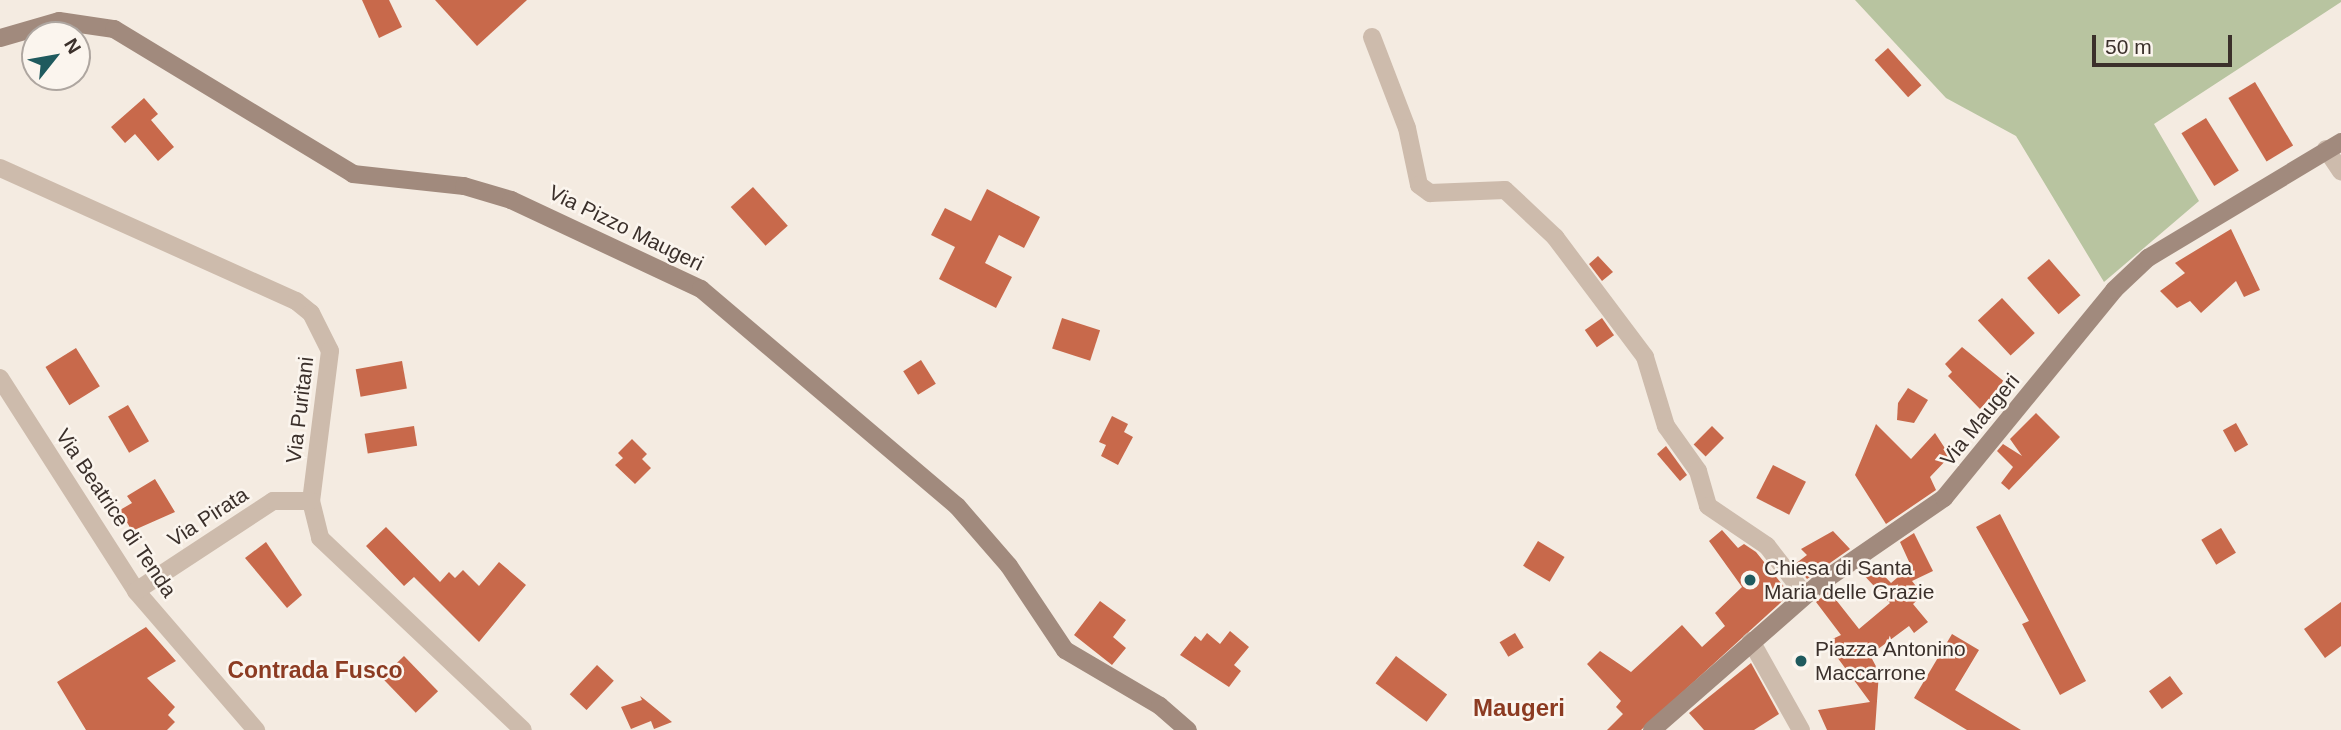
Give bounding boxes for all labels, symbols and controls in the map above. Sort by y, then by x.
north arrow [21,21,91,91]
scale bar [2096,21,2236,65]
text: N [60,35,85,57]
text: 50 m [2105,35,2152,58]
street label: Via Pizzo Maugeri [545,180,707,276]
street label: Via Puritani [281,355,319,465]
street label: Via Maugeri [1935,369,2025,471]
street label: Via Beatrice di Tenda [50,424,182,602]
street label: Via Pirata [163,482,253,552]
place label: Chiesa di Santa Maria delle Grazie [1764,555,1934,605]
marker: Chiesa di Santa Maria delle Grazie [1742,572,1758,588]
place label: Piazza Antonino Maccarrone [1815,636,1967,686]
marker: Piazza Antonino Maccarrone [1793,653,1809,669]
district label: Contrada Fusco [227,656,403,684]
district label: Maugeri [1473,694,1565,722]

